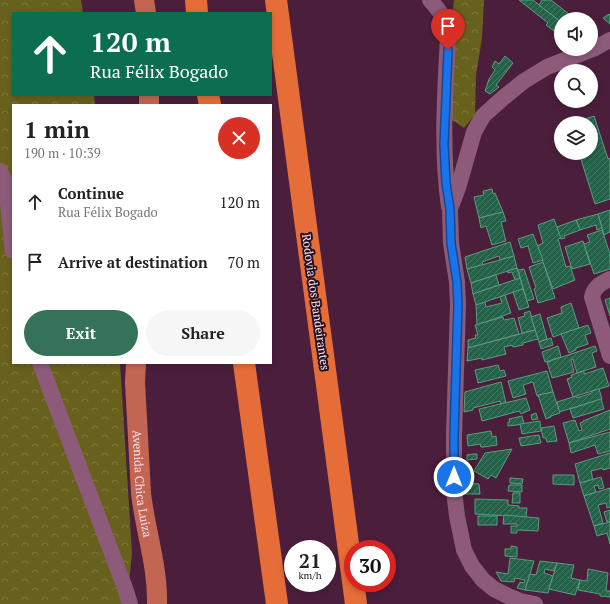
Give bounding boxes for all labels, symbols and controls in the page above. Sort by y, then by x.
pin [431,9,465,50]
map controls [554,12,598,160]
button: sound [554,12,598,56]
icon: arrive [437,15,459,37]
text: 120 m [90,23,171,60]
icon: ahead [24,28,76,80]
text: Rua Félix Bogado [90,59,228,83]
button: search [554,64,598,108]
text: 1 min [24,113,90,145]
button: layers [554,116,598,160]
button: close [218,117,260,159]
text: 190 m · 10:39 [24,144,101,162]
text: Continue [58,183,124,203]
icon: ahead [24,191,46,213]
text: 120 m [219,192,260,212]
text: Rua Félix Bogado [58,203,158,221]
street label: Rodovia dos Bandeirantes [299,233,333,371]
icon: arrive [24,251,46,273]
text: Arrive at destination [58,252,208,272]
text: 70 m [227,252,260,272]
button: Exit [24,310,138,356]
button: Share [146,310,260,356]
street label: Avenida Chica Luiza [130,430,156,538]
position arrow [433,456,475,498]
speed limit sign: 30 [344,540,396,592]
text: 21 [299,547,321,574]
text: km/h [298,569,322,582]

